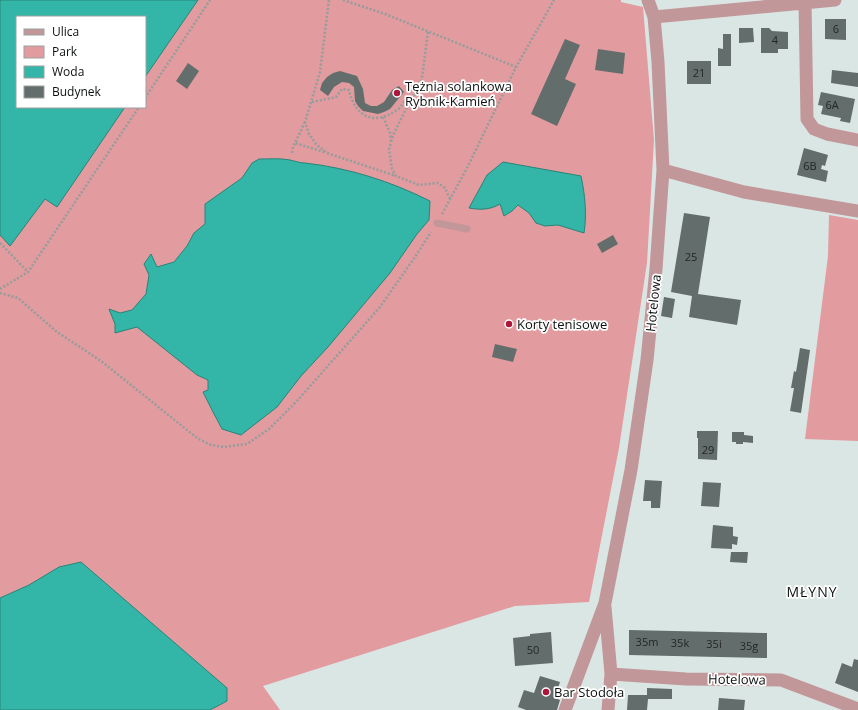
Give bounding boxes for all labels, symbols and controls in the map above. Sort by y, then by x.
legend [16,16,146,108]
house number: 6 [833,21,839,36]
text: Ulica [52,23,79,40]
house number: 4 [772,32,779,47]
text: Park [52,43,78,60]
text: Woda [52,63,84,80]
house number: 21 [693,65,705,80]
place label: Tężnia solankowa Rybnik-Kamień [405,77,512,110]
text: Budynek [52,83,102,100]
marker: Tężnia solankowa Rybnik-Kamień [392,88,402,98]
house number: 6A [825,97,839,112]
house number: 6B [803,158,817,173]
house number: 25 [685,249,697,264]
street label: Hotelowa [641,273,665,333]
place label: Korty tenisowe [517,315,607,333]
marker: Korty tenisowe [504,319,514,329]
house number: 29 [702,442,714,457]
district label: MŁYNY [786,582,838,601]
house number: 35m [636,634,658,649]
house number: 35k [671,635,689,650]
house number: 35i [706,636,722,651]
house number: 35g [740,638,758,653]
house number: 50 [527,642,539,657]
street label: Hotelowa [708,669,766,689]
place label: Bar Stodoła [554,683,624,701]
marker: Bar Stodoła [541,687,551,697]

